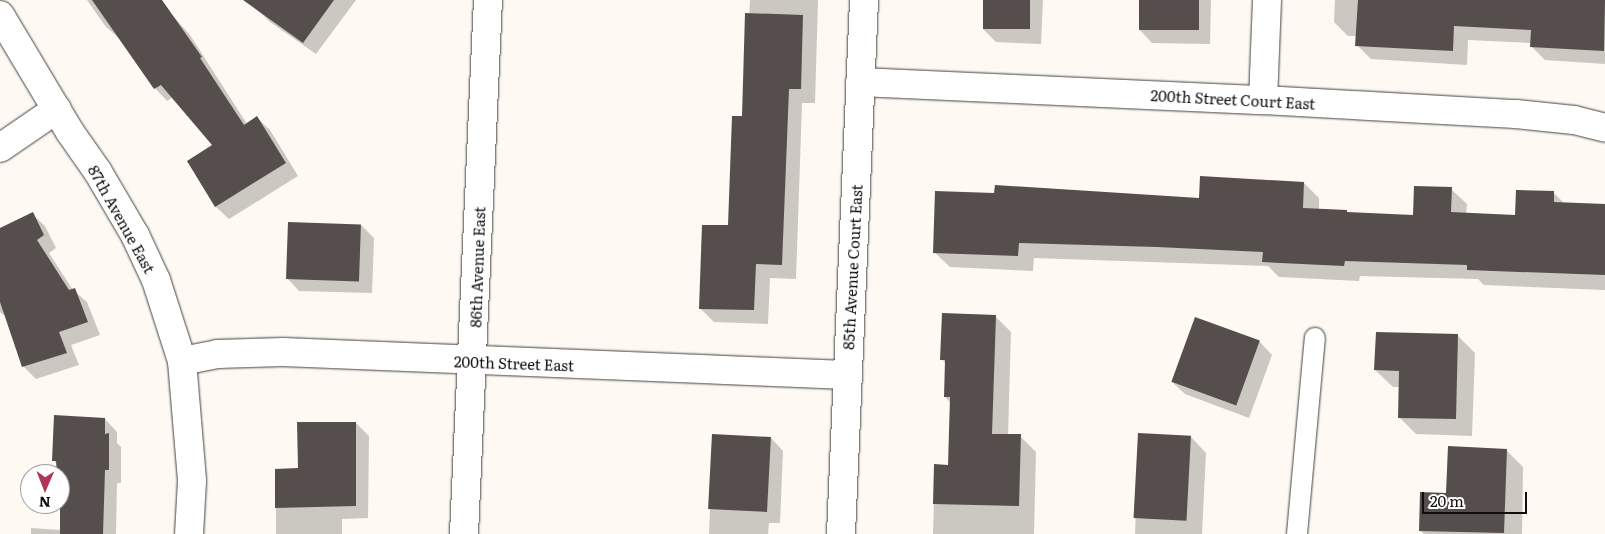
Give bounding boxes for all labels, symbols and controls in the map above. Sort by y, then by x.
street label: 200th Street Court East [1150,86,1316,112]
street label: 87th Avenue East [85,162,159,276]
street label: 85th Avenue Court East [839,184,865,350]
street label: 86th Avenue East [466,206,488,328]
street label: 200th Street East [454,352,574,374]
north arrow [20,464,70,514]
scale bar [1425,482,1530,514]
text: 20 m [1430,489,1464,512]
text: N [39,493,51,513]

